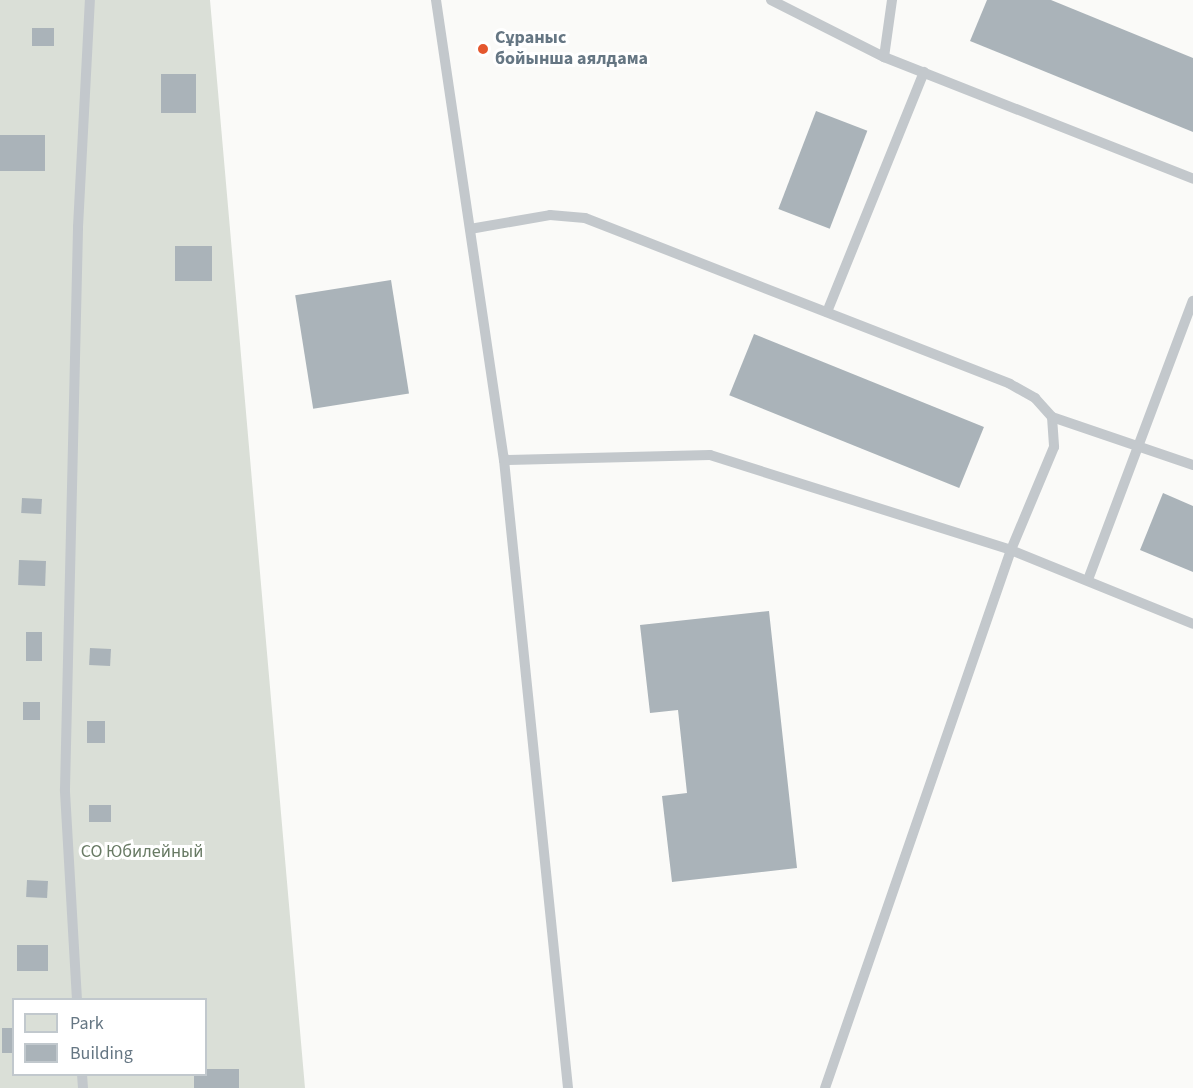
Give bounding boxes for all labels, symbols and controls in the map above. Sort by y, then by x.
place label: Сұраныс бойынша аялдама [495,28,648,70]
marker: Сұраныс бойынша аялдама [476,42,490,56]
park label: СО Юбилейный [81,841,203,863]
legend [12,998,207,1076]
text: Park [70,1011,104,1036]
text: Building [70,1041,133,1066]

